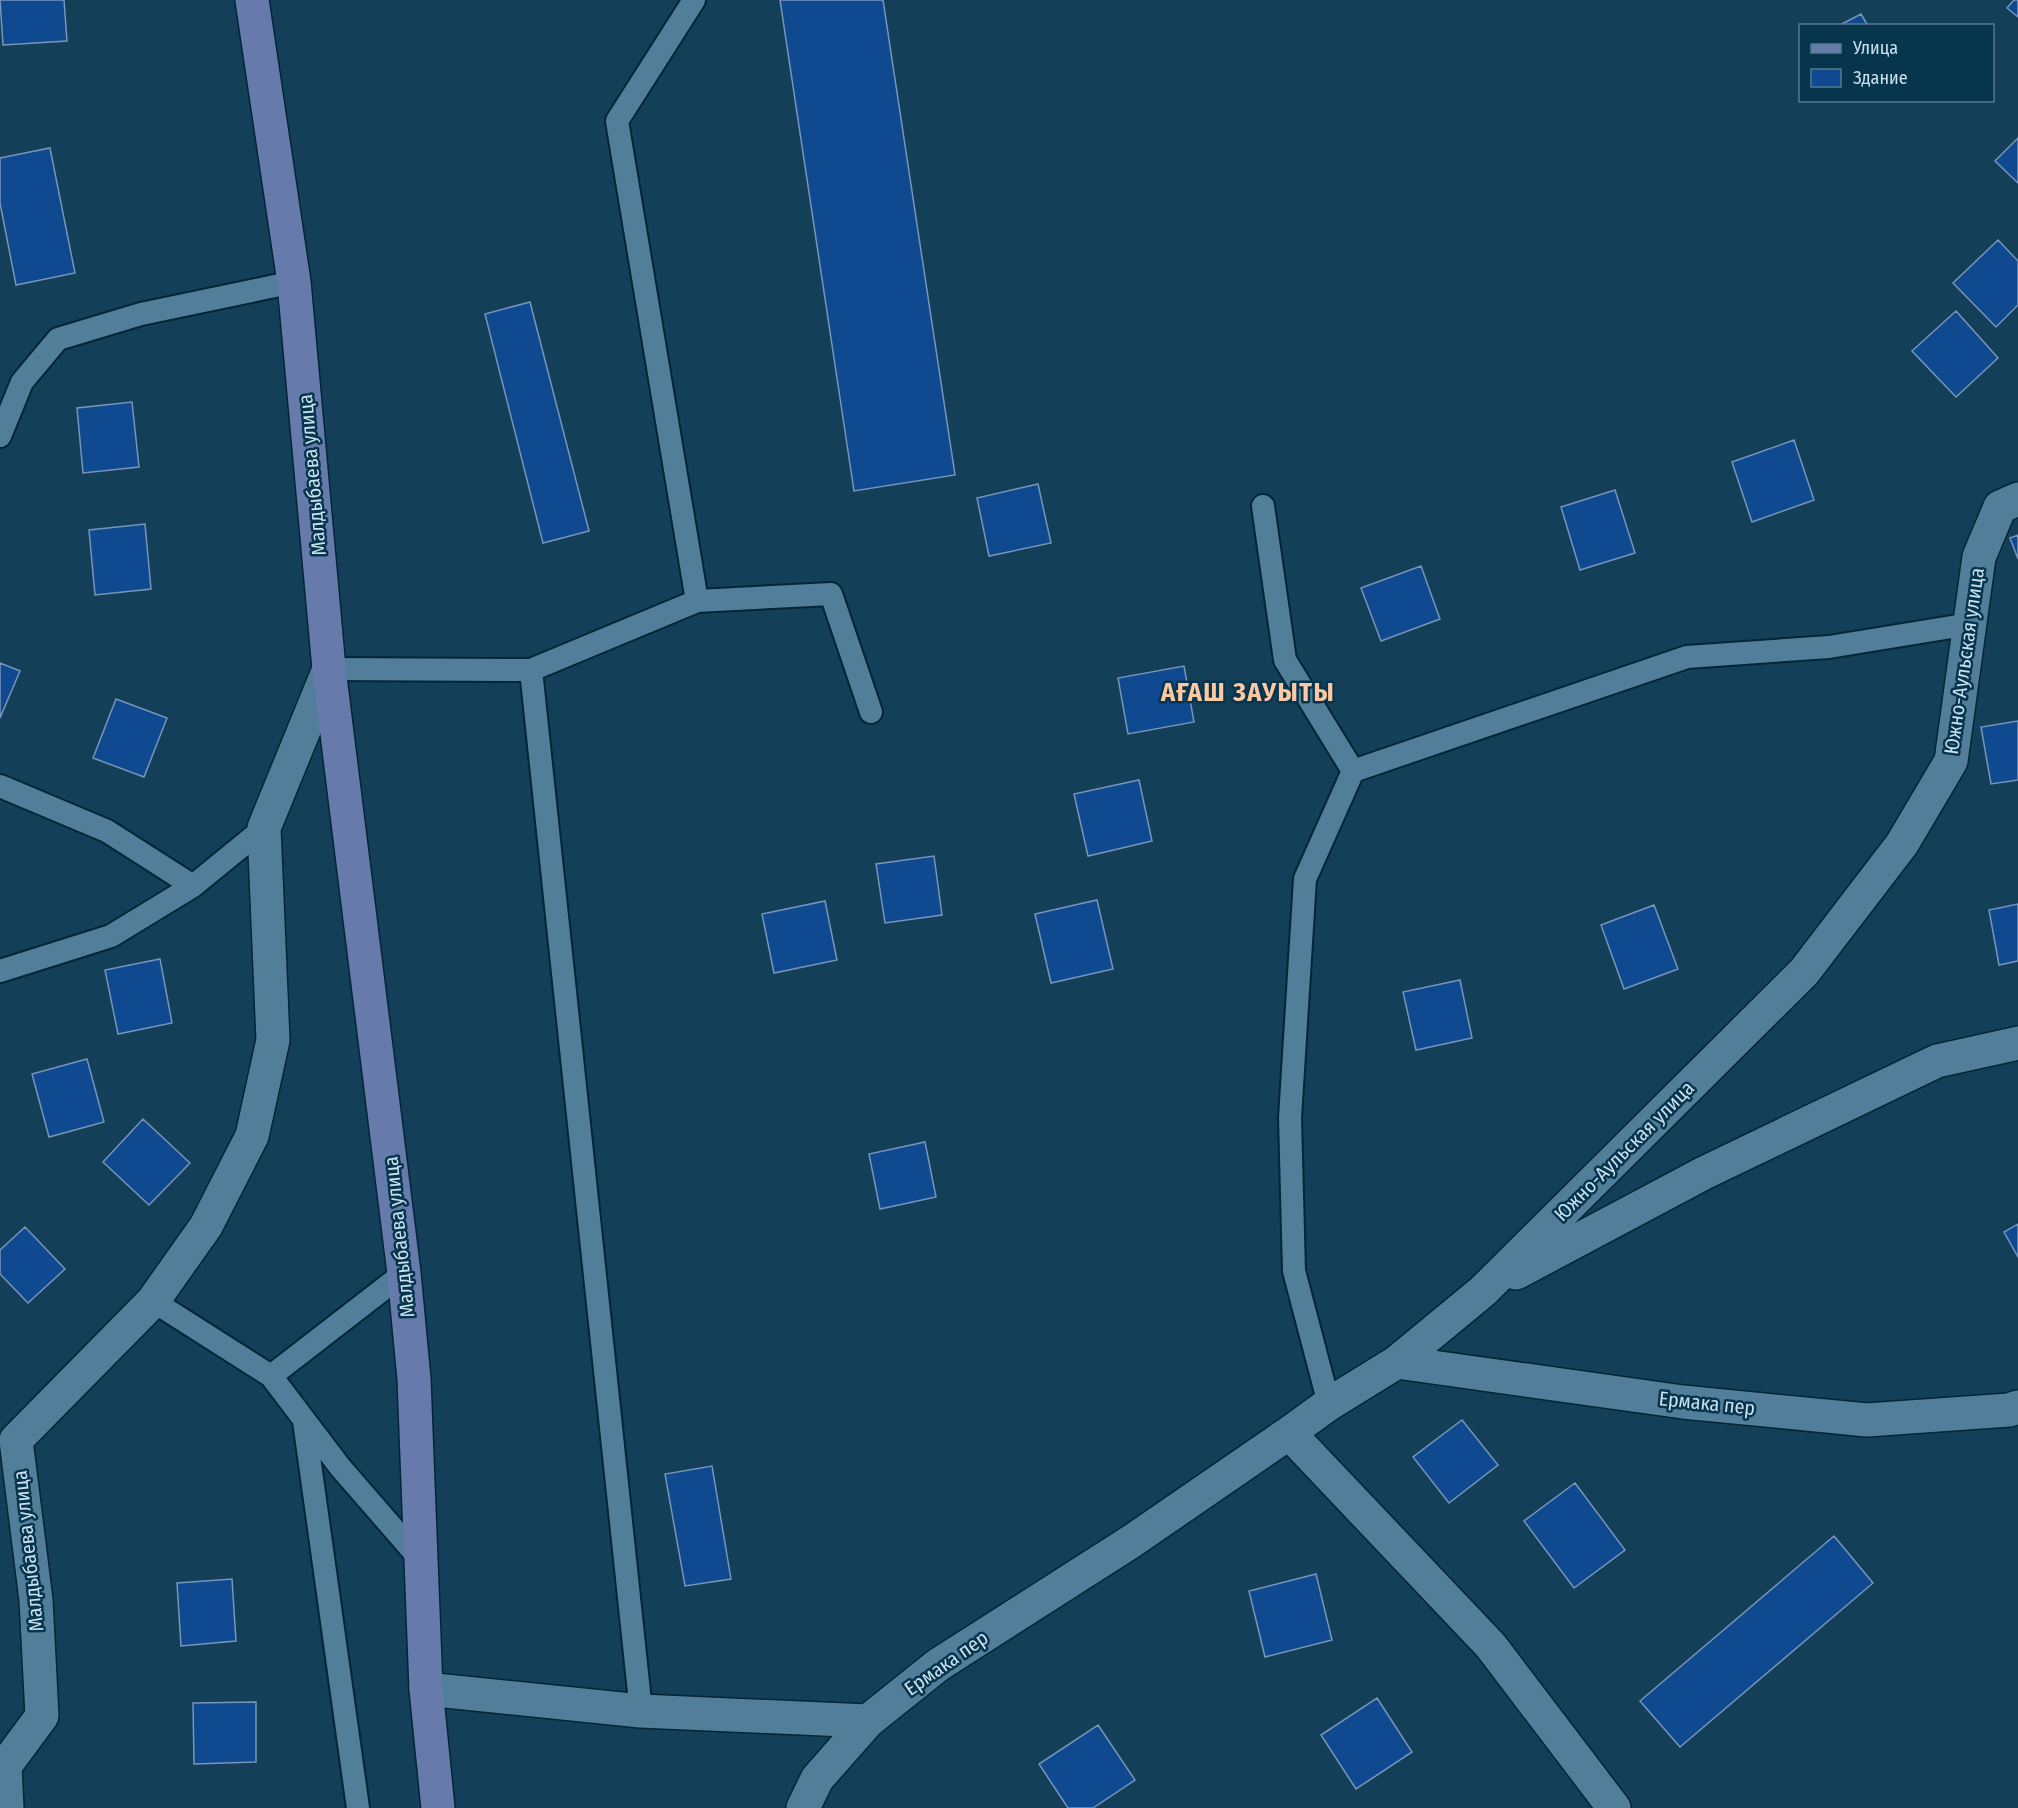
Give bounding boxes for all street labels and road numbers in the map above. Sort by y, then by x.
street label: Малдыбаева улица [293,393,331,557]
street label: Южно-Аульская улица [1939,566,1989,756]
street label: Южно-Аульская улица [1549,1076,1699,1226]
street label: Малдыбаева улица [379,1155,419,1319]
street label: Ермака пер [1658,1386,1756,1420]
street label: Малдыбаева улица [8,1469,48,1633]
street label: Ермака пер [900,1625,992,1701]

